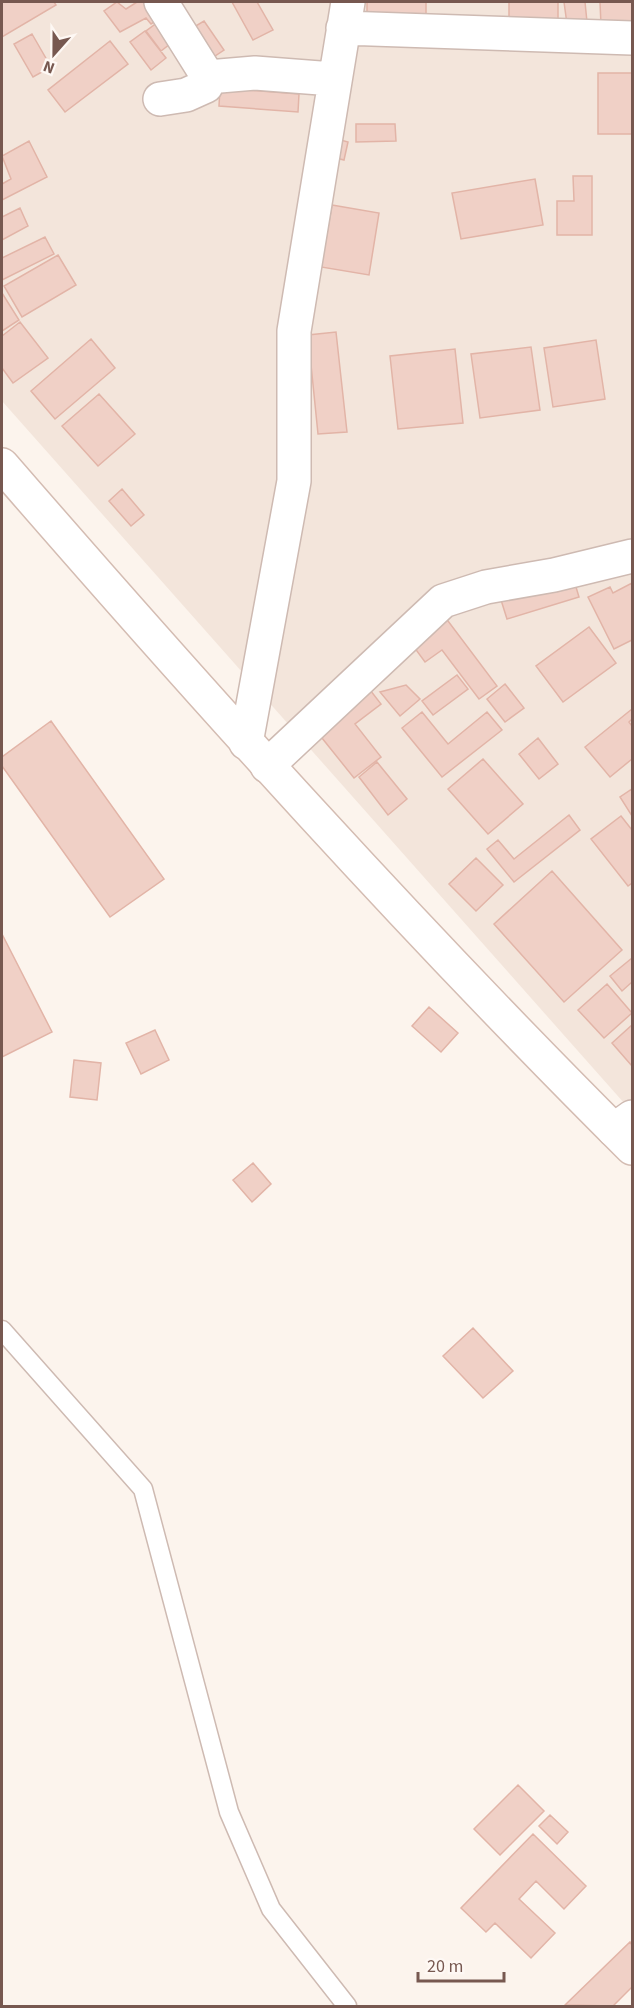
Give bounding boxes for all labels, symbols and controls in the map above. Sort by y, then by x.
north arrow [24,24,84,84]
text: N [40,55,58,79]
scale bar [418,1945,504,1983]
text: 20 m [427,1954,463,1979]

